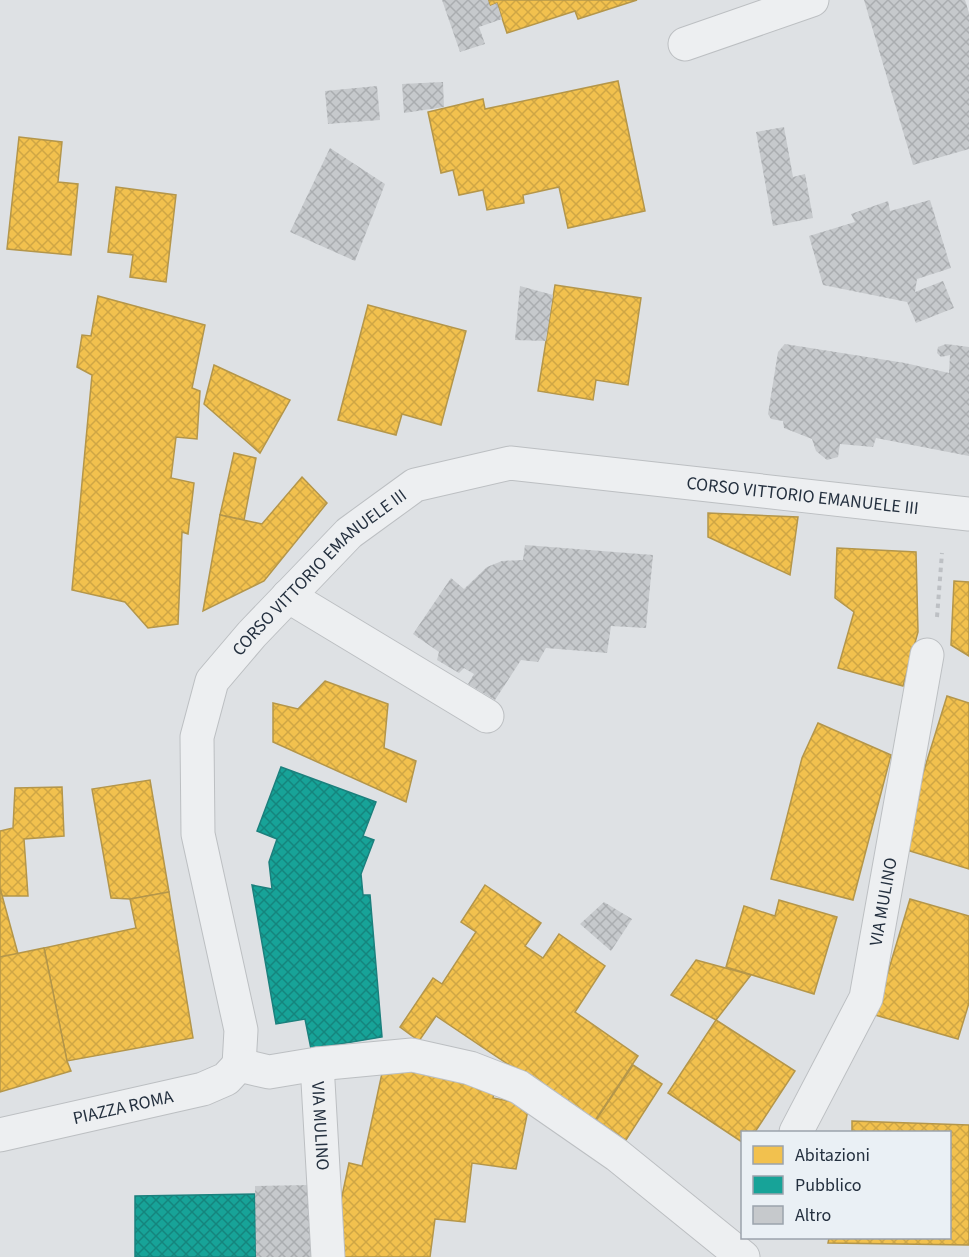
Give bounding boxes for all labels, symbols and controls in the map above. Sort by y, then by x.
street label: CORSO VITTORIO EMANUELE III [685,470,920,521]
street label: CORSO VITTORIO EMANUELE III [226,483,412,661]
street label: VIA MULINO [863,856,903,948]
street label: VIA MULINO [306,1081,336,1171]
street label: PIAZZA ROMA [70,1084,176,1131]
legend [741,1131,951,1239]
text: Abitazioni [795,1143,870,1168]
text: Pubblico [795,1173,862,1198]
text: Altro [795,1203,831,1228]

